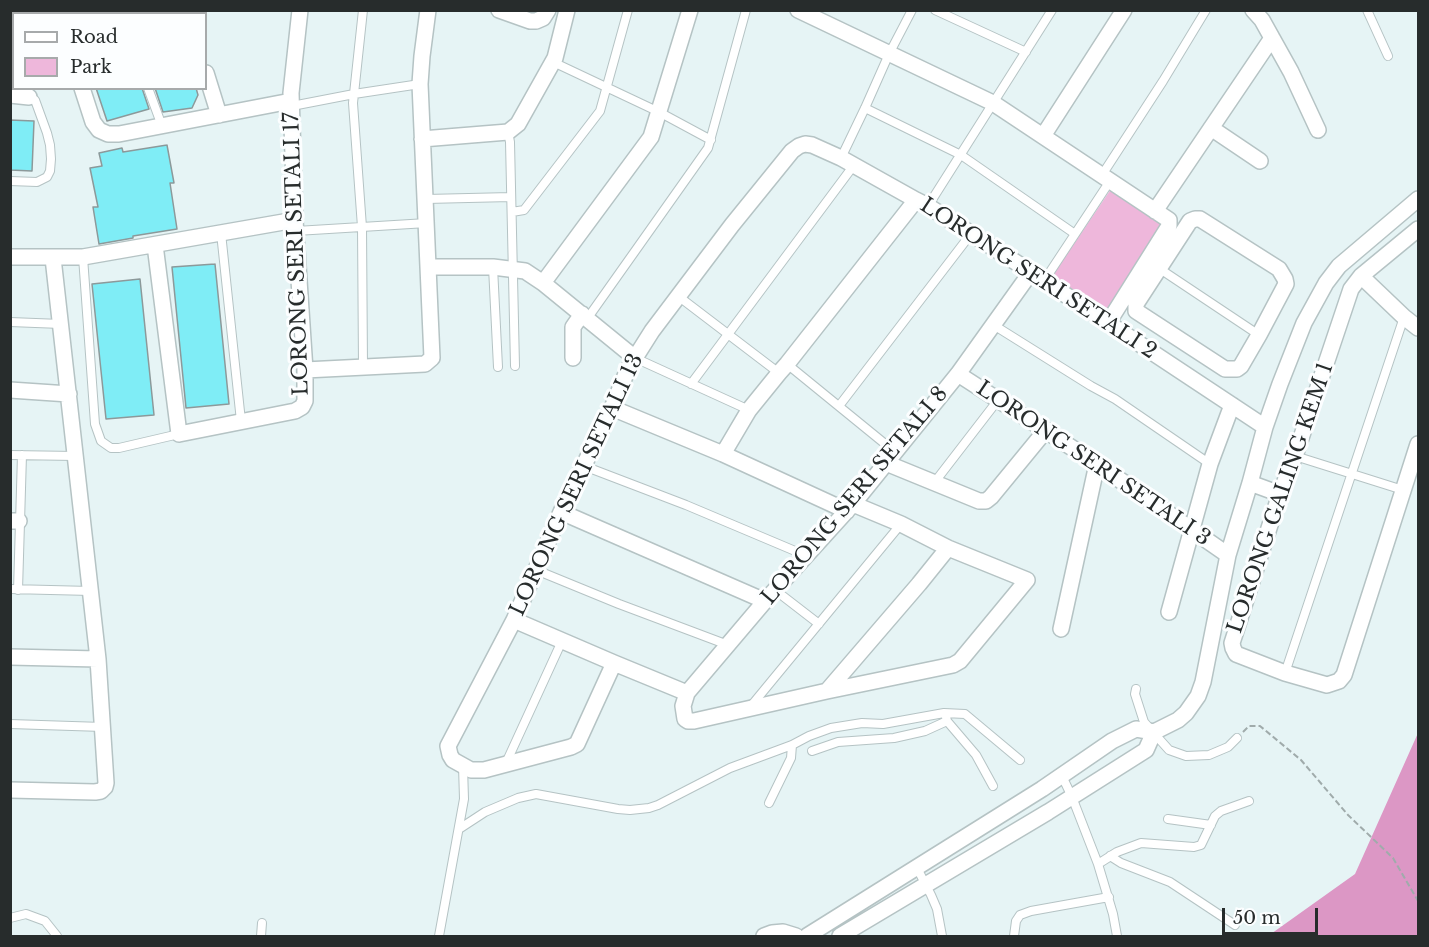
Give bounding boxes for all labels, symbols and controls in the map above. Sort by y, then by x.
legend [12,12,207,90]
text: Road [70,26,118,48]
text: Park [70,56,112,78]
street label: LORONG SERI SETALI 17 [279,112,315,396]
street label: LORONG SERI SETALI 2 [915,193,1161,365]
street label: LORONG SERI SETALI 13 [505,350,649,620]
street label: LORONG GALING KEM 1 [1223,359,1339,637]
street label: LORONG SERI SETALI 3 [971,376,1215,552]
street label: LORONG SERI SETALI 8 [756,382,954,610]
scale bar [1225,896,1321,934]
text: 50 m [1233,907,1281,929]

